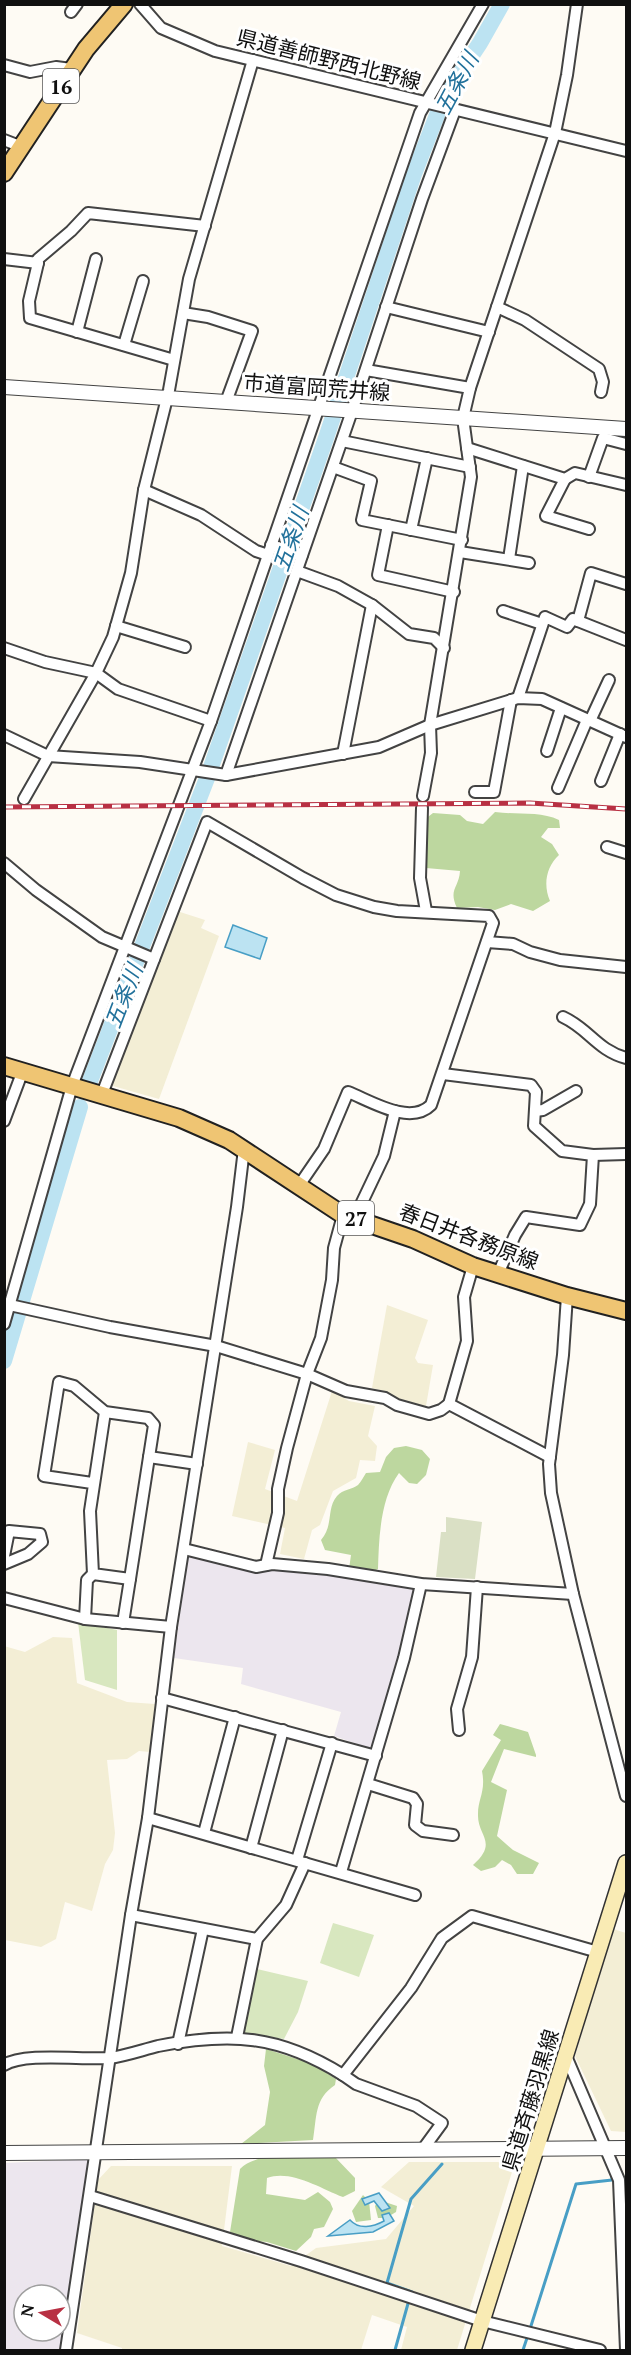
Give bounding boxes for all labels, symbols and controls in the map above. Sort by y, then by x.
street label: 県道善師野西北野線 [234,23,424,95]
water label: 五条川 [428,45,485,119]
road number: 16 [43,69,79,103]
street label: 市道富岡荒井線 [243,368,391,406]
water label: 五条川 [266,501,315,575]
water label: 五条川 [98,958,149,1032]
street label: 春日井各務原線 [395,1197,543,1275]
road number: 27 [338,1201,374,1235]
street label: 県道斉藤羽黒線 [495,2026,565,2174]
north arrow [12,2283,72,2343]
text: N [15,2303,39,2318]

